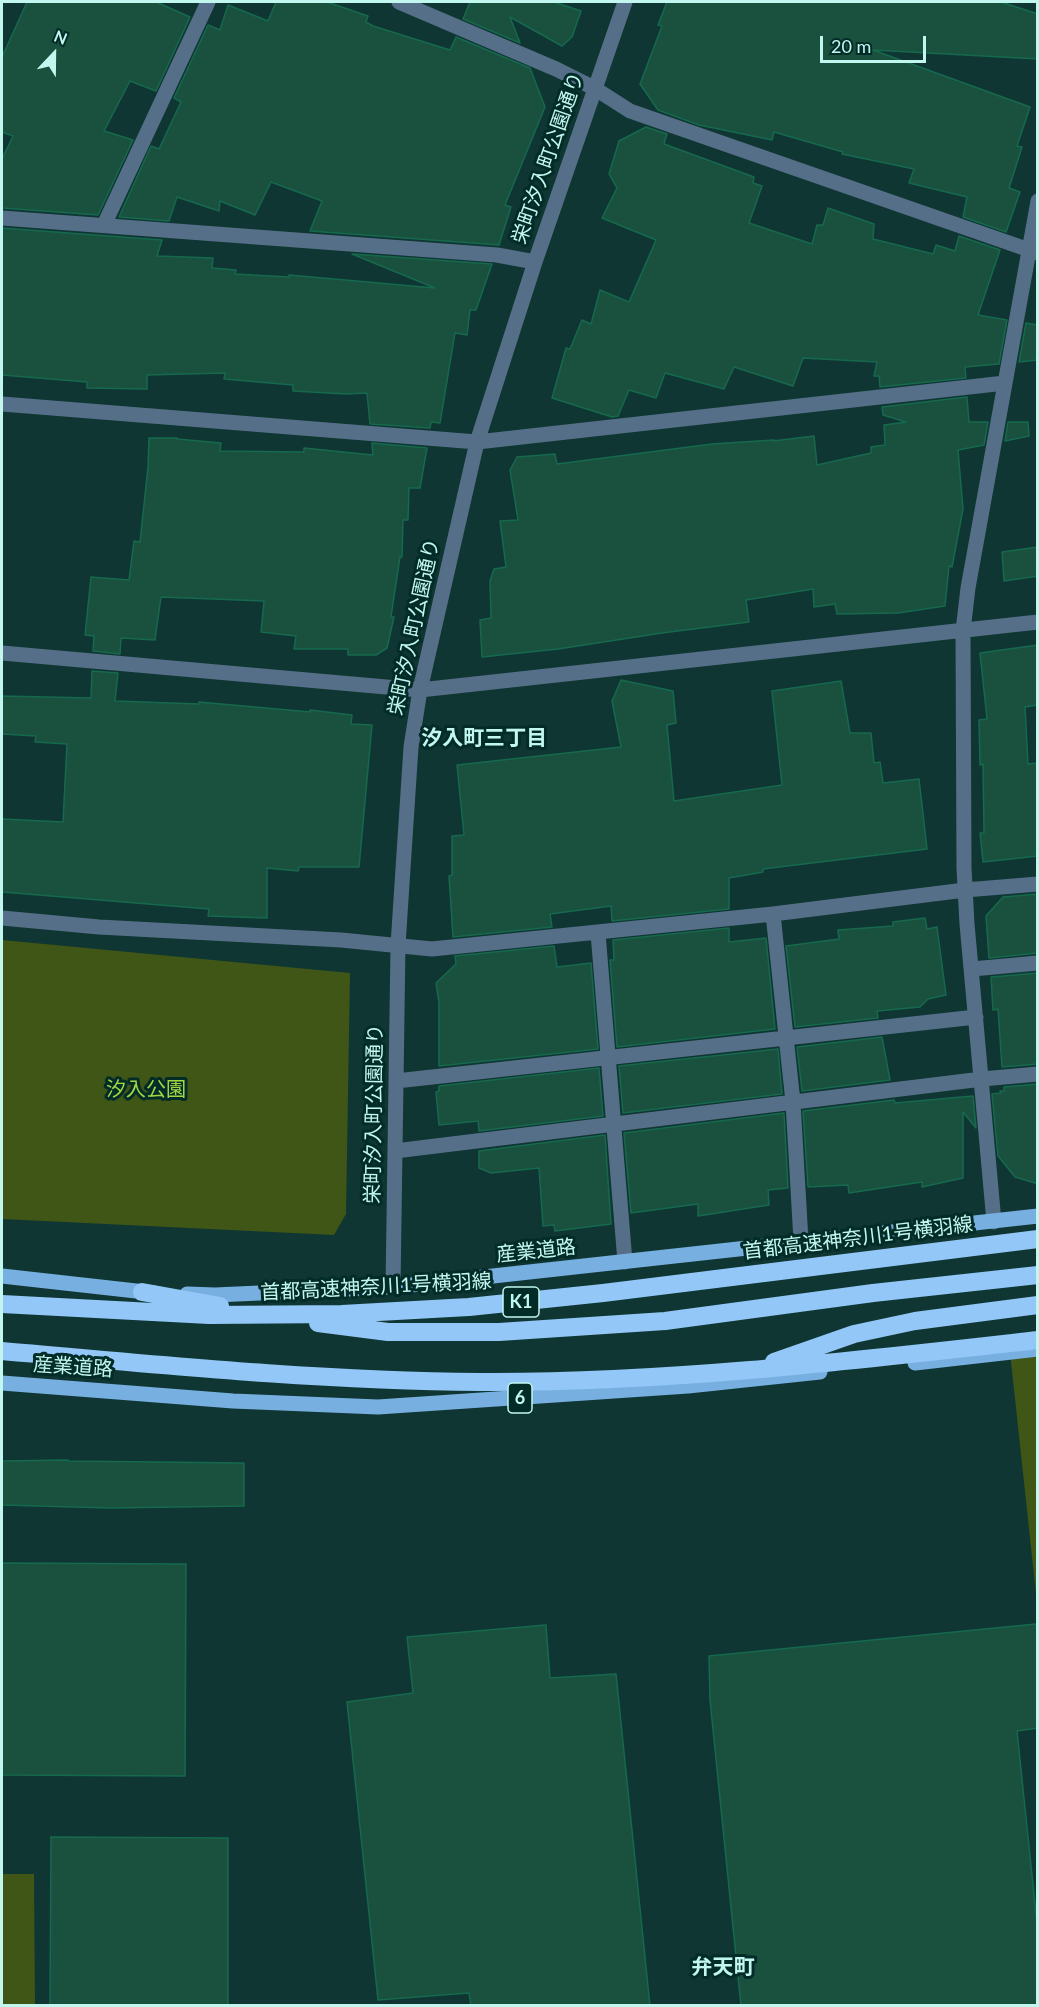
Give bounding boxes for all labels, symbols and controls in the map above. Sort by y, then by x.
north arrow [24,24,84,84]
scale bar [823,24,930,62]
text: N [52,26,70,48]
text: 20 m [831,35,871,57]
street label: 栄町汐入町公園通り [507,69,589,247]
street label: 栄町汐入町公園通り [384,536,444,718]
district label: 汐入町三丁目 [421,725,547,751]
street label: 栄町汐入町公園通り [360,1024,388,1204]
park label: 汐入公園 [106,1078,186,1102]
street label: 首都高速神奈川1号横羽線 [742,1212,974,1264]
street label: 産業道路 [495,1235,577,1267]
street label: 首都高速神奈川1号横羽線 [260,1269,492,1305]
road number: K1 [503,1287,539,1317]
street label: 産業道路 [32,1352,114,1382]
road number: 6 [508,1383,532,1413]
district label: 弁天町 [692,1954,754,1980]

